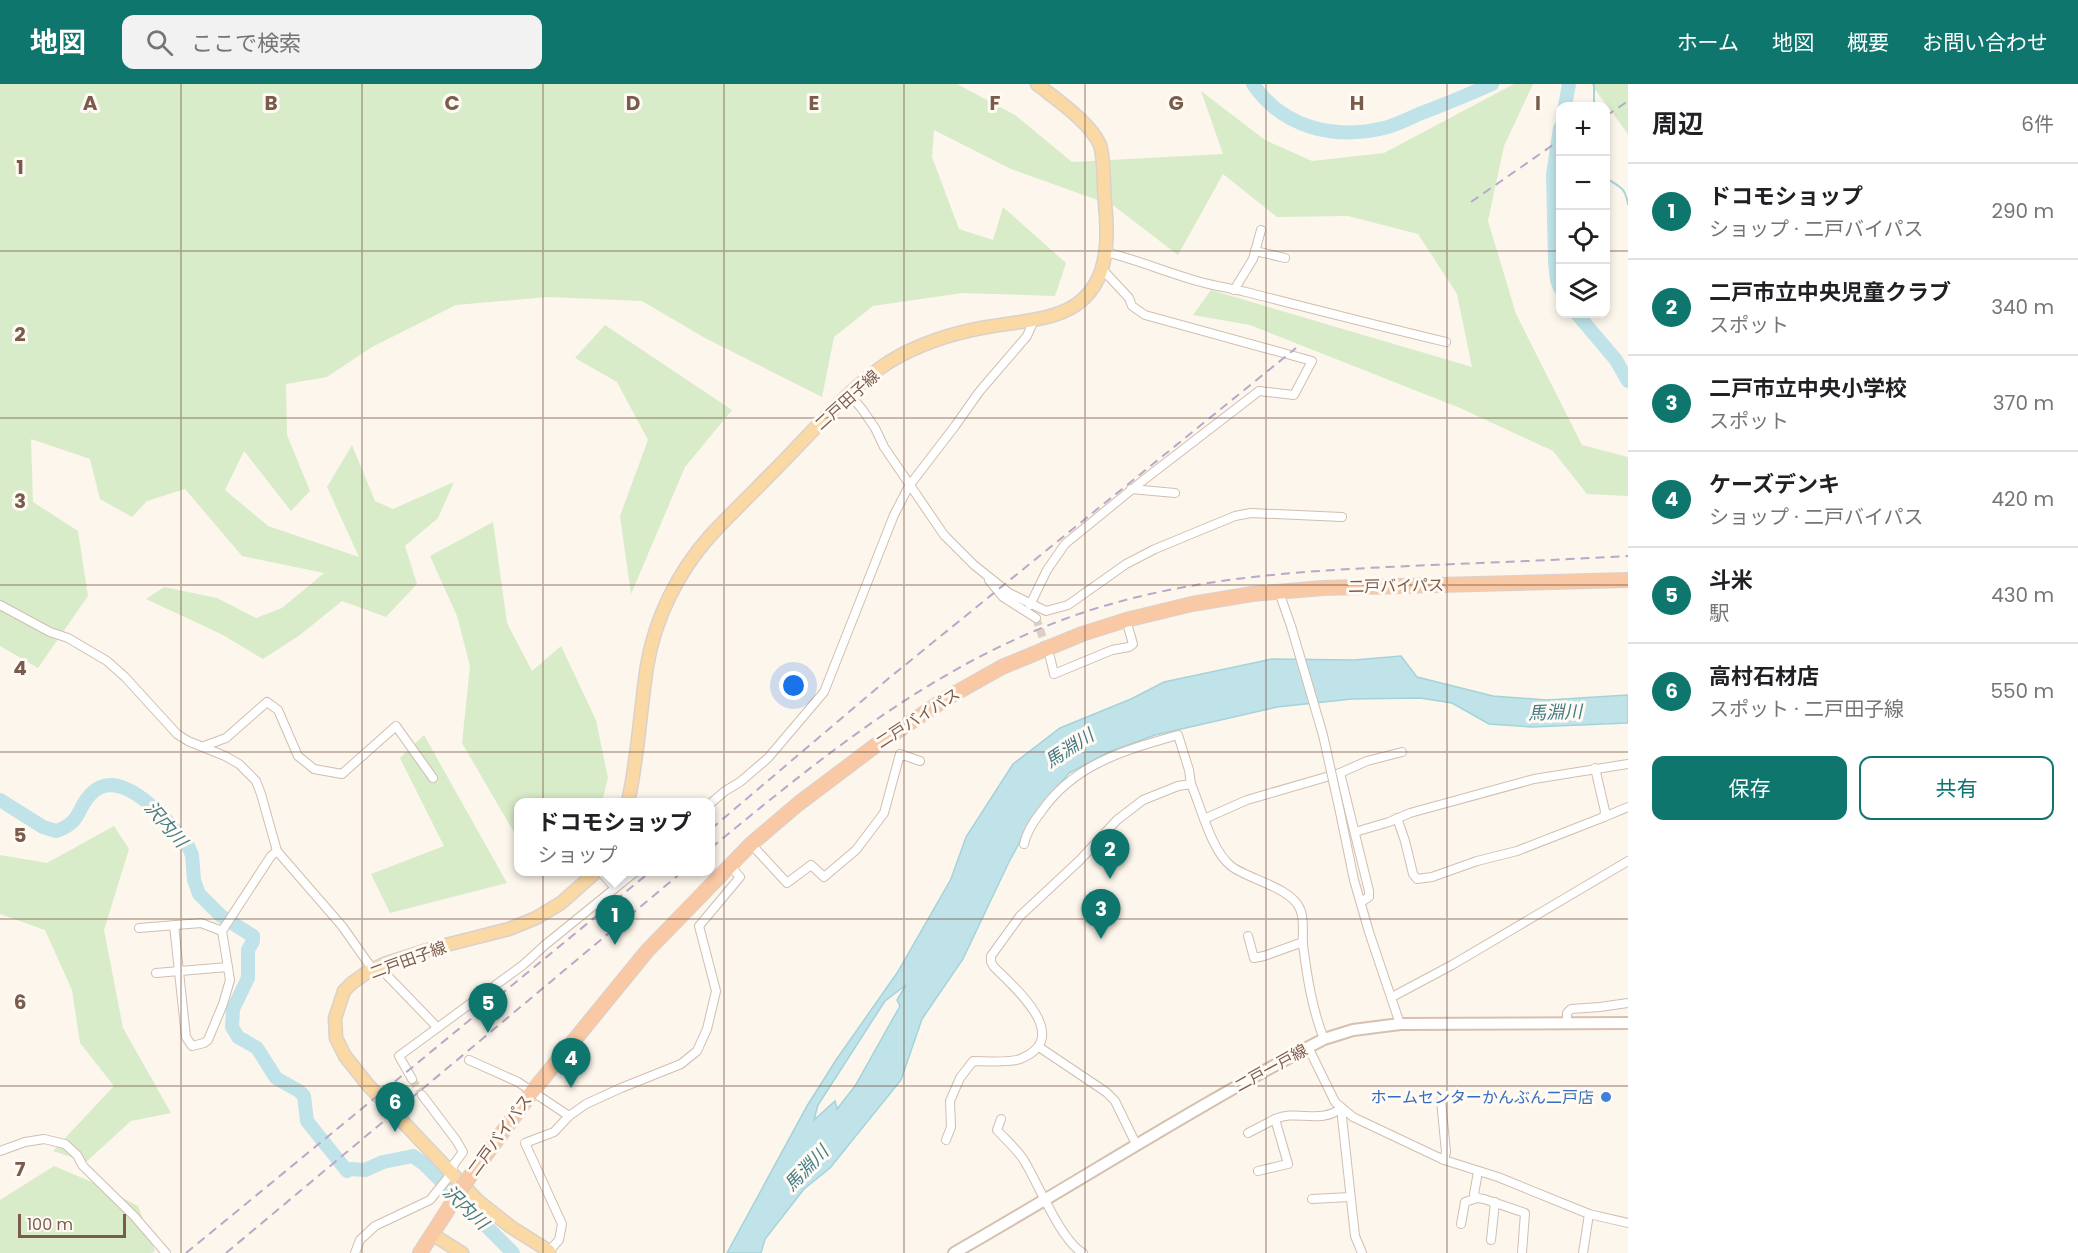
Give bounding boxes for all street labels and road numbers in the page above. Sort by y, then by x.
street label: 二戸田子線 [810,365,884,435]
street label: 二戸バイパス [1348,574,1444,598]
street label: 二戸バイパス [872,682,964,754]
street label: 二戸田子線 [366,936,450,984]
street label: 二戸一戸線 [1230,1039,1312,1097]
street label: 二戸バイパス [463,1090,537,1180]

